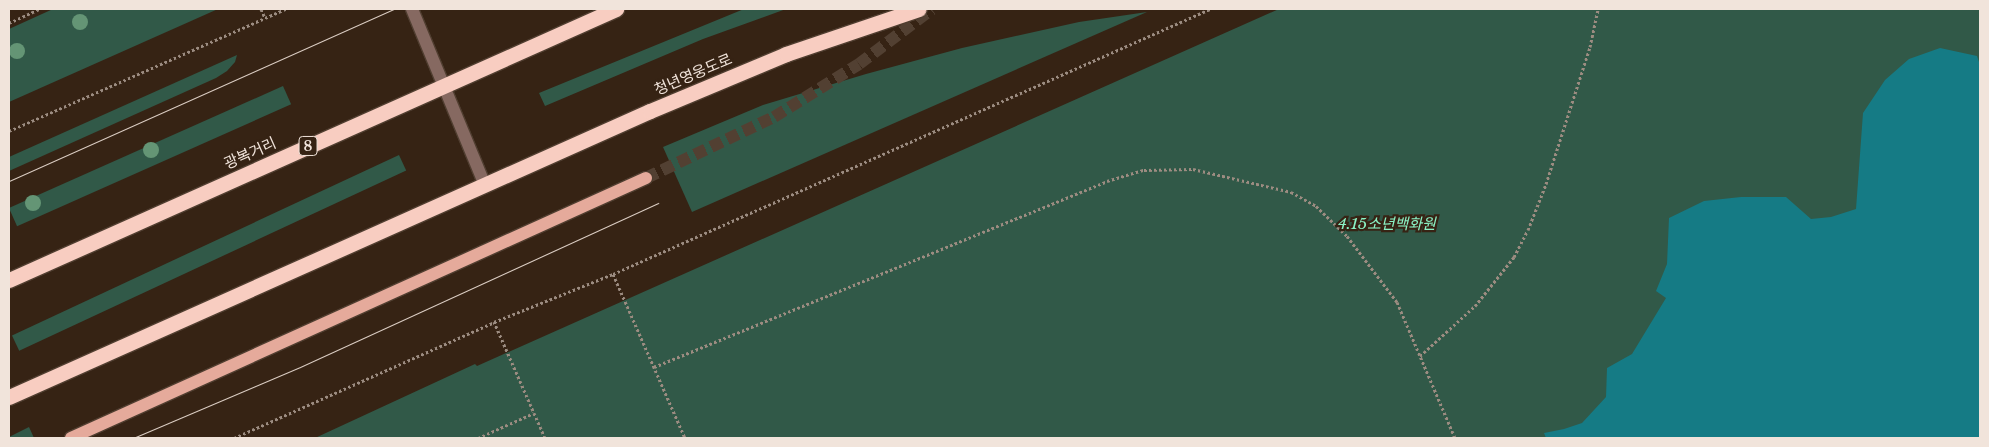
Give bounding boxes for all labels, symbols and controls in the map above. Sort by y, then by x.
street label: 청년영웅도로 [651,50,735,98]
street label: 광복거리 [221,134,279,172]
road number: 8 [298,134,318,158]
park label: 4.15소년백화원 [1338,215,1436,233]

